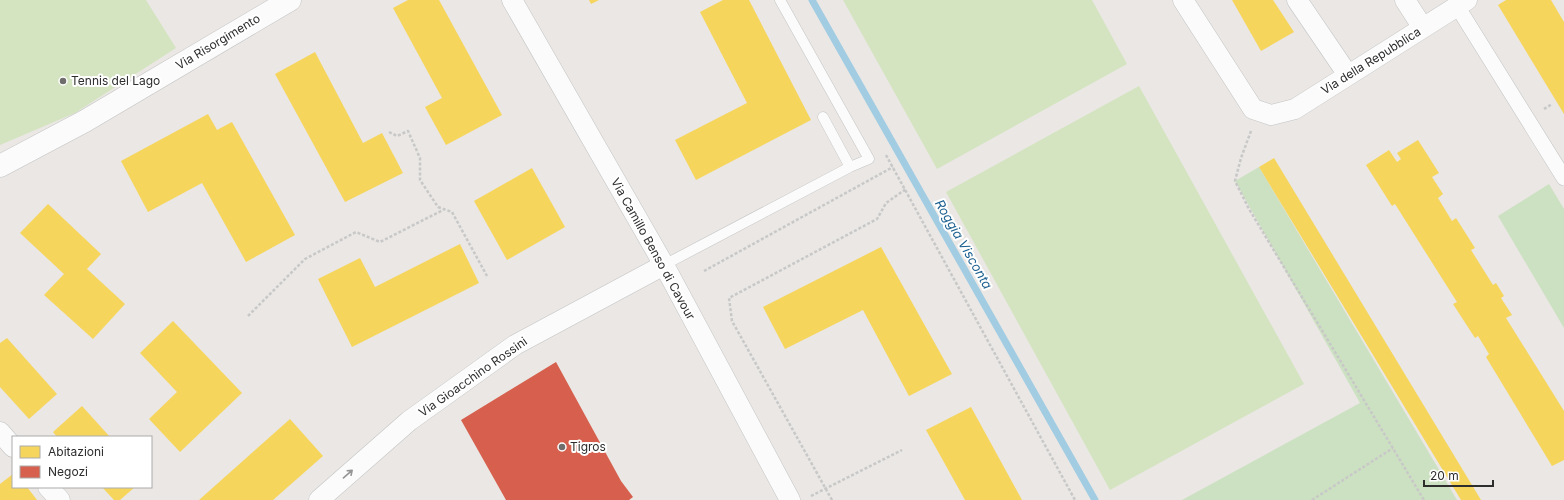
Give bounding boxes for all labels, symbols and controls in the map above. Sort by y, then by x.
street label: Via Risorgimento [173,11,263,73]
street label: Via della Repubblica [1318,24,1423,97]
place label: Tennis del Lago [71,73,160,88]
marker: Tennis del Lago [58,76,68,86]
street label: Via Camillo Benso di Cavour [608,175,699,323]
water label: Roggia Visconta [932,196,996,292]
street label: Via Gioacchino Rossini [416,333,530,420]
legend [12,436,152,488]
place label: Tigros [570,439,606,454]
marker: Tigros [557,442,567,452]
text: Abitazioni [48,444,104,459]
scale bar [1424,462,1493,488]
text: Negozi [48,464,88,479]
text: 20 m [1430,468,1459,483]
one-way arrow [343,470,354,479]

